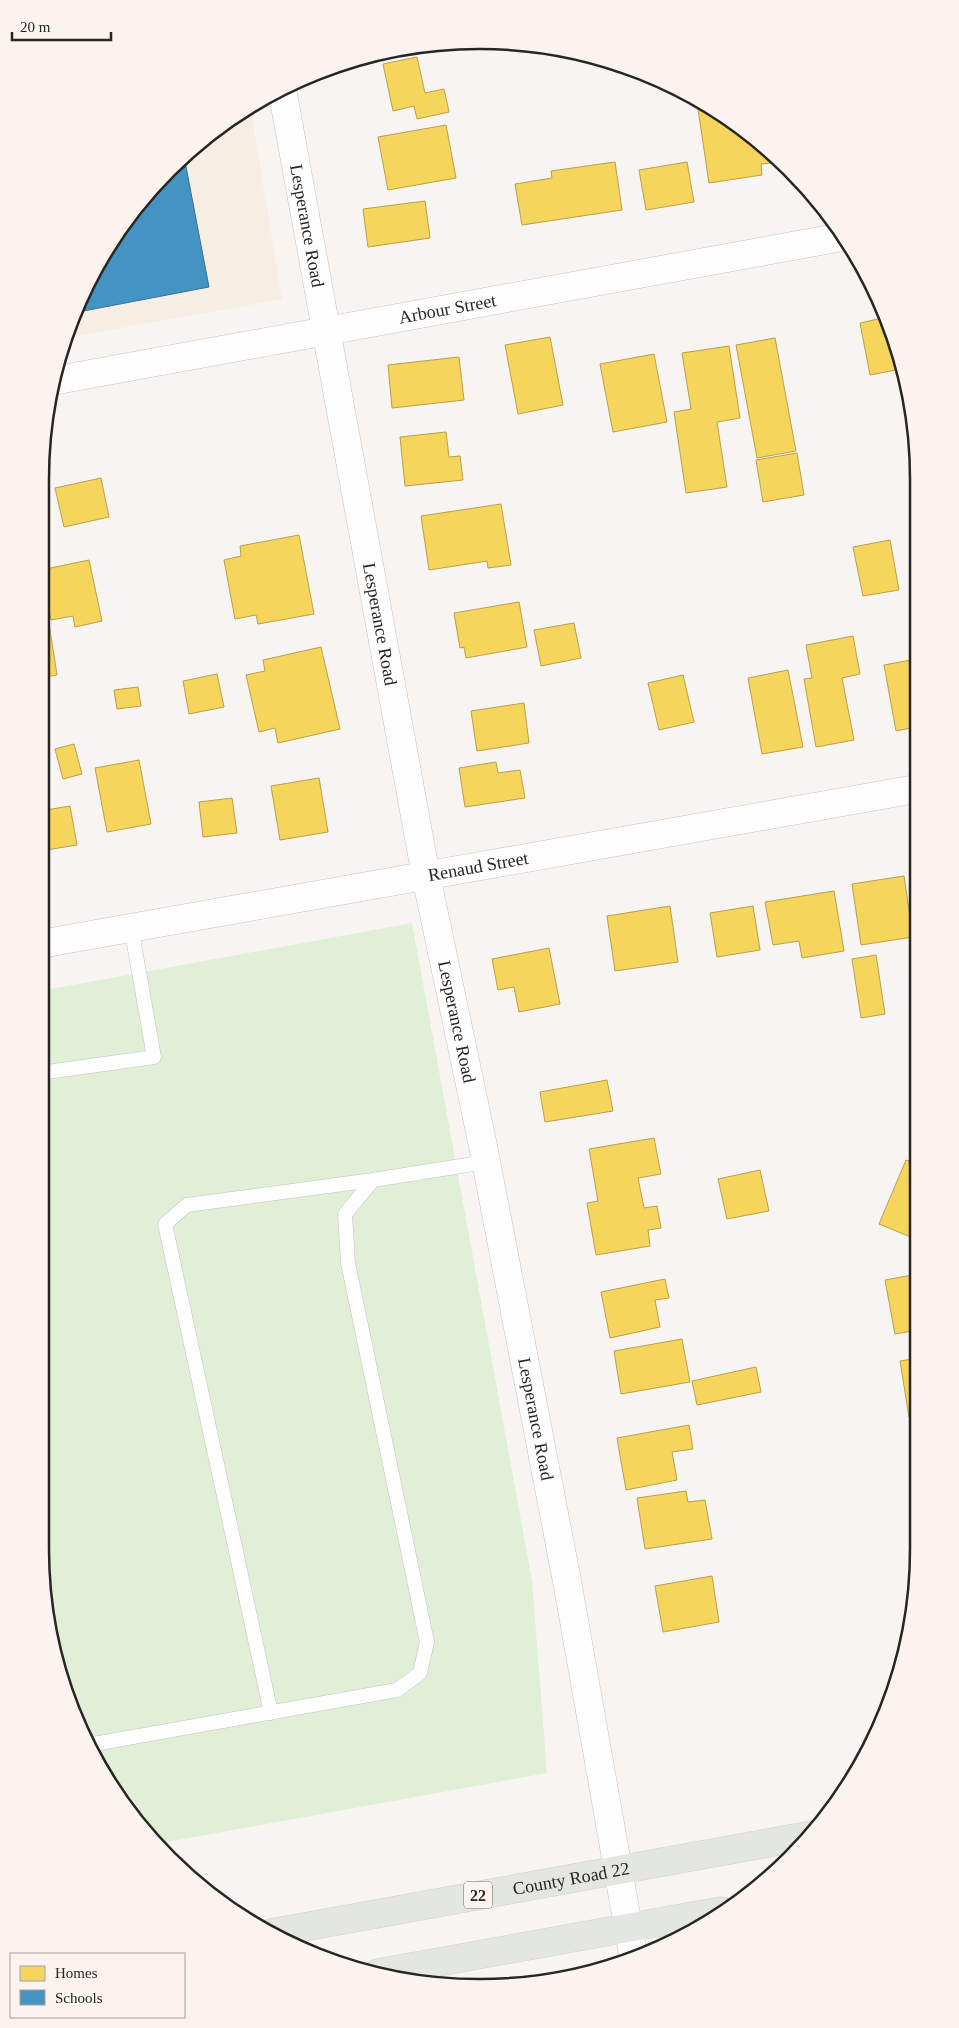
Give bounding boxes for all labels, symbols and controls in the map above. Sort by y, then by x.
scale bar [12,10,111,42]
text: 20 m [20,19,51,35]
street label: Lesperance Road [286,163,328,289]
street label: Arbour Street [397,290,498,328]
street label: Lesperance Road [359,561,401,687]
street label: Renaud Street [426,848,530,885]
street label: Lesperance Road [434,959,479,1085]
street label: Lesperance Road [514,1356,557,1482]
street label: County Road 22 [511,1858,631,1899]
road number: 22 [464,1882,492,1908]
legend [10,1953,185,2018]
text: Homes [55,1965,98,1981]
text: Schools [55,1990,103,2006]

